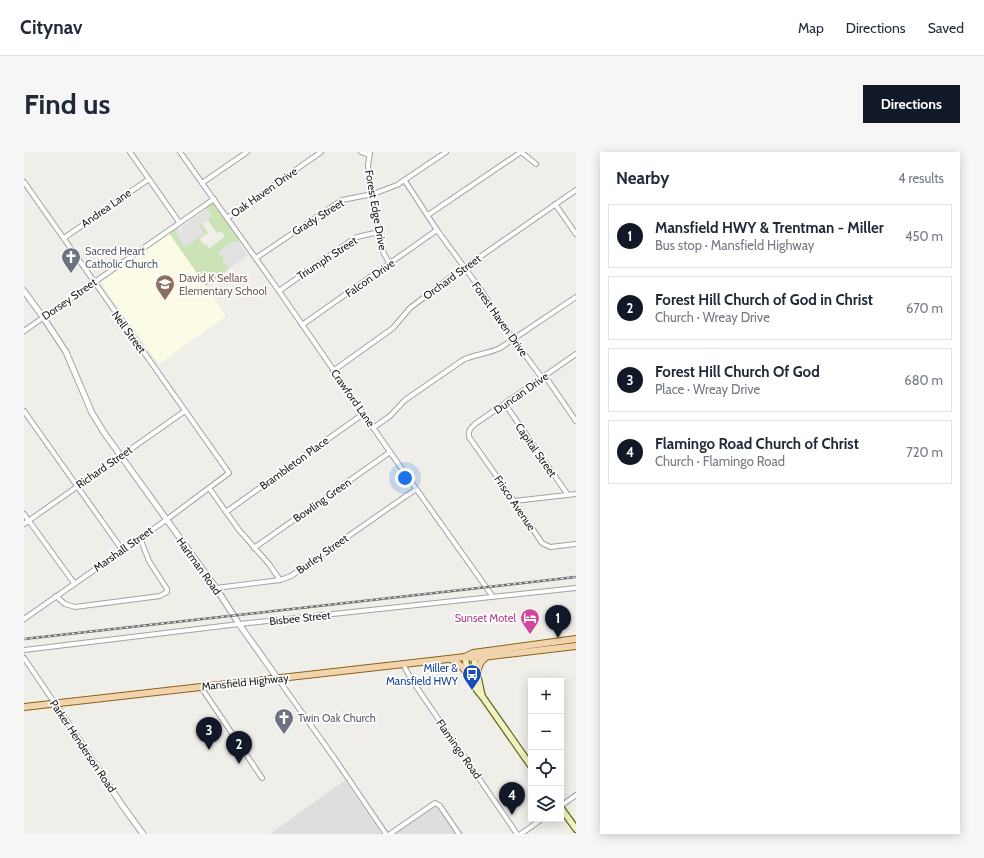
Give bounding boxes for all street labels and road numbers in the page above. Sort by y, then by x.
street label: Oak Haven Drive [228,164,300,220]
street label: Forest Edge Drive [362,169,390,252]
street label: Andrea Lane [78,185,134,230]
street label: Grady Street [290,195,347,238]
street label: Triumph Street [294,233,360,283]
street label: Orchard Street [420,251,484,303]
street label: Falcon Drive [343,256,398,300]
street label: Dorsey Street [39,275,99,323]
street label: Forest Haven Drive [469,279,531,359]
street label: Nell Street [109,308,149,356]
street label: Crawford Lane [328,366,378,430]
street label: Duncan Drive [491,369,551,417]
street label: Capital Street [512,420,560,480]
street label: Brambleton Place [257,433,332,493]
street label: Richard Street [73,442,135,491]
street label: Frisco Avenue [491,473,539,534]
street label: Bowling Green [290,475,354,525]
street label: Marshall Street [91,523,156,575]
street label: Burley Street [293,531,351,577]
street label: Hartman Road [173,535,225,597]
street label: Bisbee Street [269,608,332,628]
street label: Mansfield Highway [201,670,290,694]
street label: Parker Henderson Road [47,697,119,795]
street label: Flamingo Road [433,716,485,782]

